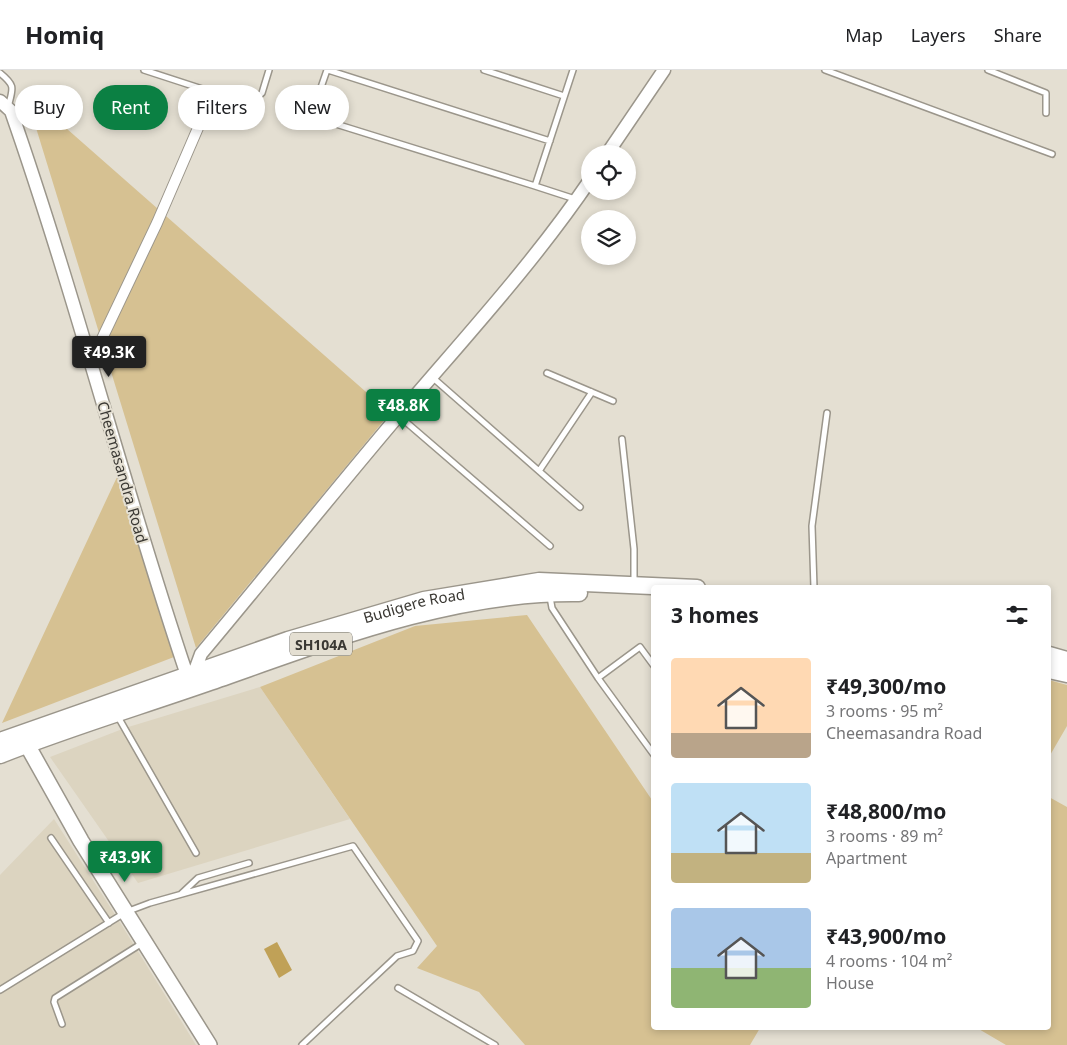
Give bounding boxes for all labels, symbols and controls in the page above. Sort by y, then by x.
text: Homiq [25,18,104,51]
text: Map [845,23,883,47]
text: Layers [911,23,966,47]
text: Share [994,23,1042,47]
chip: Buy [15,85,83,130]
chip: Rent [93,85,168,130]
chip: Filters [178,85,265,130]
chip: New [275,85,349,130]
map controls [581,145,636,265]
button: locate [581,145,636,200]
button: layers [581,210,636,265]
pin: ₹49.3K [68,336,150,378]
text: ₹49.3K [83,341,135,363]
pin: ₹48.8K [362,388,444,431]
text: ₹48.8K [377,394,429,416]
street label: Cheemasandra Road [93,399,153,545]
street label: Budigere Road [361,583,466,627]
text: 3 homes [671,601,759,629]
icon: filters [1003,601,1031,629]
road number: SH104A [290,632,352,656]
text: ₹49,300/mo [826,672,946,700]
icon: home [711,678,771,738]
text: 3 rooms · 95 m² [826,700,943,722]
text: Cheemasandra Road [826,722,982,744]
text: ₹48,800/mo [826,797,946,825]
icon: home [711,803,771,863]
text: 3 rooms · 89 m² [826,825,943,847]
pin: ₹43.9K [84,840,166,883]
text: ₹43.9K [99,846,151,868]
text: Apartment [826,847,907,869]
text: ₹43,900/mo [826,922,946,950]
icon: home [711,928,771,988]
text: 4 rooms · 104 m² [826,950,952,972]
text: House [826,972,874,994]

